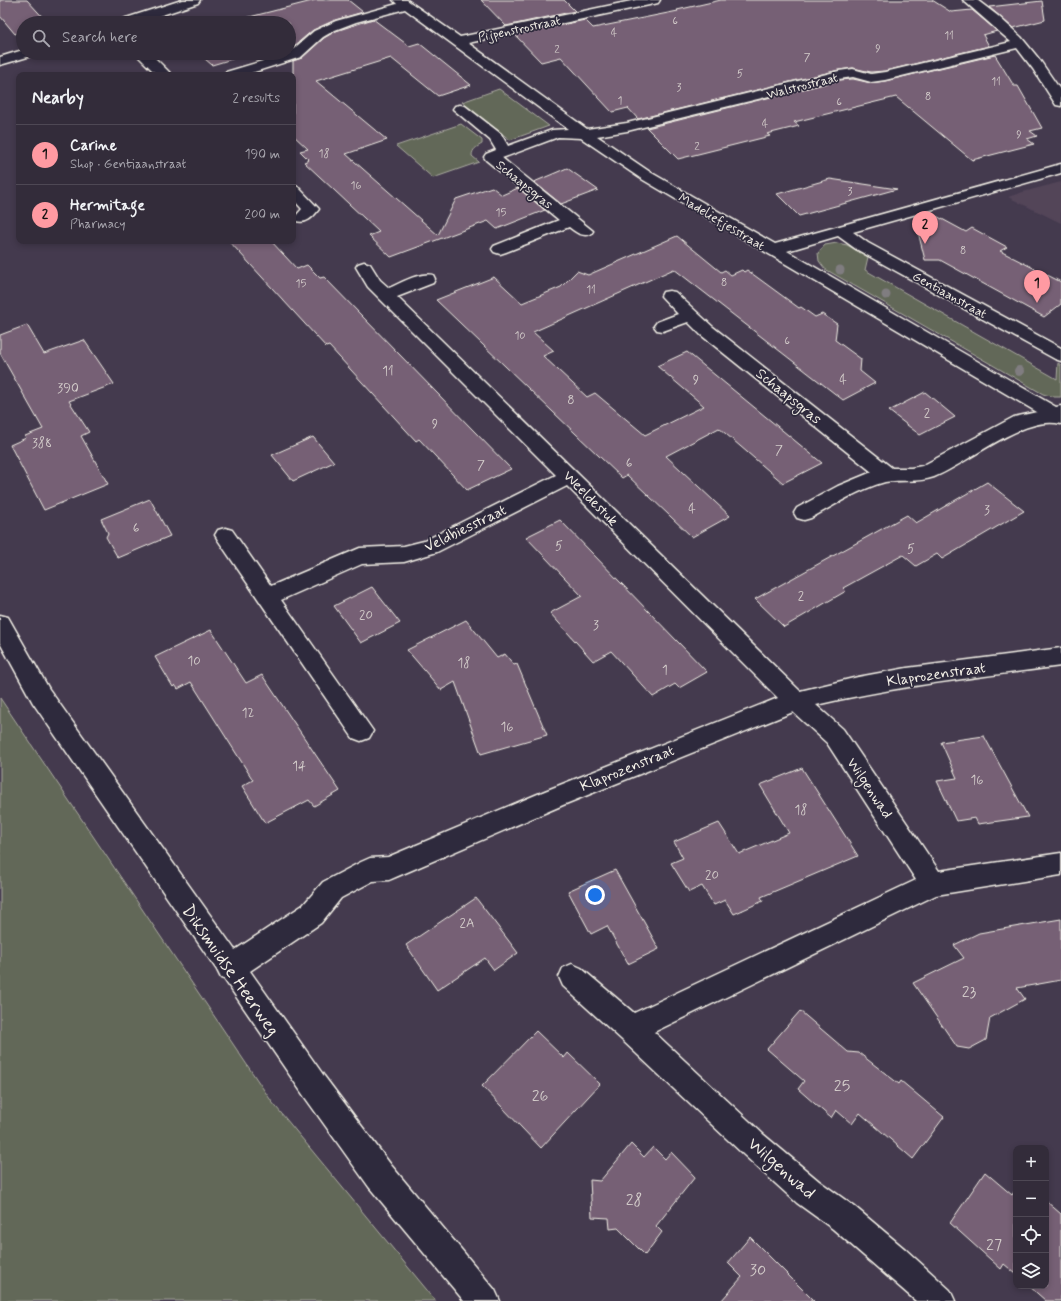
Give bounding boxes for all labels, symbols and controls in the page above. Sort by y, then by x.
street label: Pijpenstrostraat [476,12,562,47]
house number: 6 [672,14,678,28]
search box [16,16,296,60]
house number: 4 [611,26,618,40]
icon: search [30,27,52,49]
text: Search here [62,28,138,48]
house number: 11 [944,29,954,43]
house number: 9 [875,42,881,56]
house number: 2 [554,43,560,57]
house number: 7 [804,51,811,65]
house number: 5 [737,67,744,81]
street label: Walstrostraat [765,69,840,104]
house number: 11 [991,75,1001,89]
house number: 3 [677,81,682,95]
text: Nearby [32,87,84,109]
text: 2 results [233,90,280,107]
house number: 8 [925,90,931,104]
house number: 1 [618,94,623,108]
house number: 6 [836,95,842,109]
house number: 4 [762,117,769,131]
house number: 9 [1016,128,1022,142]
text: Carine [70,136,117,156]
house number: 2 [694,140,700,154]
text: 1 [42,146,48,163]
text: 190 m [245,146,280,163]
house number: 18 [319,147,329,161]
text: Shop · Gentiaanstraat [70,156,186,173]
street label: Schaapsgras [491,157,556,214]
house number: 16 [351,179,362,193]
house number: 3 [848,185,853,199]
street label: Madeliefjesstraat [675,190,768,255]
text: Hermitage [70,196,145,216]
text: 2 [42,206,48,223]
text: 200 m [245,206,280,223]
house number: 15 [496,206,507,220]
pin: 2 [912,211,938,244]
text: Pharmacy [70,216,126,233]
house number: 8 [960,244,966,258]
street label: Gentiaanstraat [909,268,990,323]
pin: 1 [1024,270,1050,303]
house number: 8 [721,276,727,290]
house number: 15 [296,277,307,291]
house number: 11 [586,283,596,297]
house number: 10 [514,329,526,343]
house number: 6 [784,334,790,348]
house number: 11 [382,363,394,380]
street label: Schaapsgras [751,364,826,430]
house number: 9 [693,372,699,389]
house number: 4 [839,372,847,389]
house number: 390 [57,380,79,397]
house number: 8 [567,392,575,409]
house number: 2 [924,405,931,422]
house number: 9 [432,416,438,433]
house number: 388 [32,435,52,452]
house number: 7 [775,442,783,459]
house number: 6 [626,455,633,472]
house number: 7 [477,457,485,474]
street label: Weeldestuk [558,467,623,531]
street label: Veldbiesstraat [421,500,510,557]
house number: 4 [688,501,696,518]
house number: 3 [984,502,990,519]
house number: 6 [133,520,140,537]
house number: 5 [555,538,563,555]
house number: 5 [907,541,915,558]
house number: 2 [798,588,805,605]
house number: 20 [359,607,373,624]
house number: 3 [593,617,599,634]
house number: 10 [187,653,201,670]
house number: 18 [458,655,470,672]
street label: Klaprozenstraat [885,658,987,692]
house number: 1 [662,662,668,679]
house number: 12 [242,705,254,722]
house number: 16 [500,719,514,736]
street label: Klaprozenstraat [577,741,678,797]
street label: Wilgenwad [841,754,897,823]
house number: 14 [292,758,306,775]
house number: 16 [970,772,984,789]
house number: 18 [795,802,807,819]
house number: 20 [705,867,719,884]
your location [585,885,605,905]
street label: Diksmuidse Heerweg [176,900,285,1041]
house number: 2A [460,915,474,932]
house number: 23 [962,982,977,1003]
house number: 25 [834,1076,850,1097]
house number: 26 [532,1086,548,1107]
street label: Wilgenwad [741,1132,821,1206]
map controls [1013,1145,1049,1289]
button: + [1013,1145,1049,1181]
button: − [1013,1181,1049,1217]
house number: 28 [626,1190,642,1211]
button: locate [1013,1217,1049,1253]
house number: 27 [986,1235,1002,1256]
button: layers [1013,1253,1049,1289]
house number: 30 [750,1260,766,1281]

